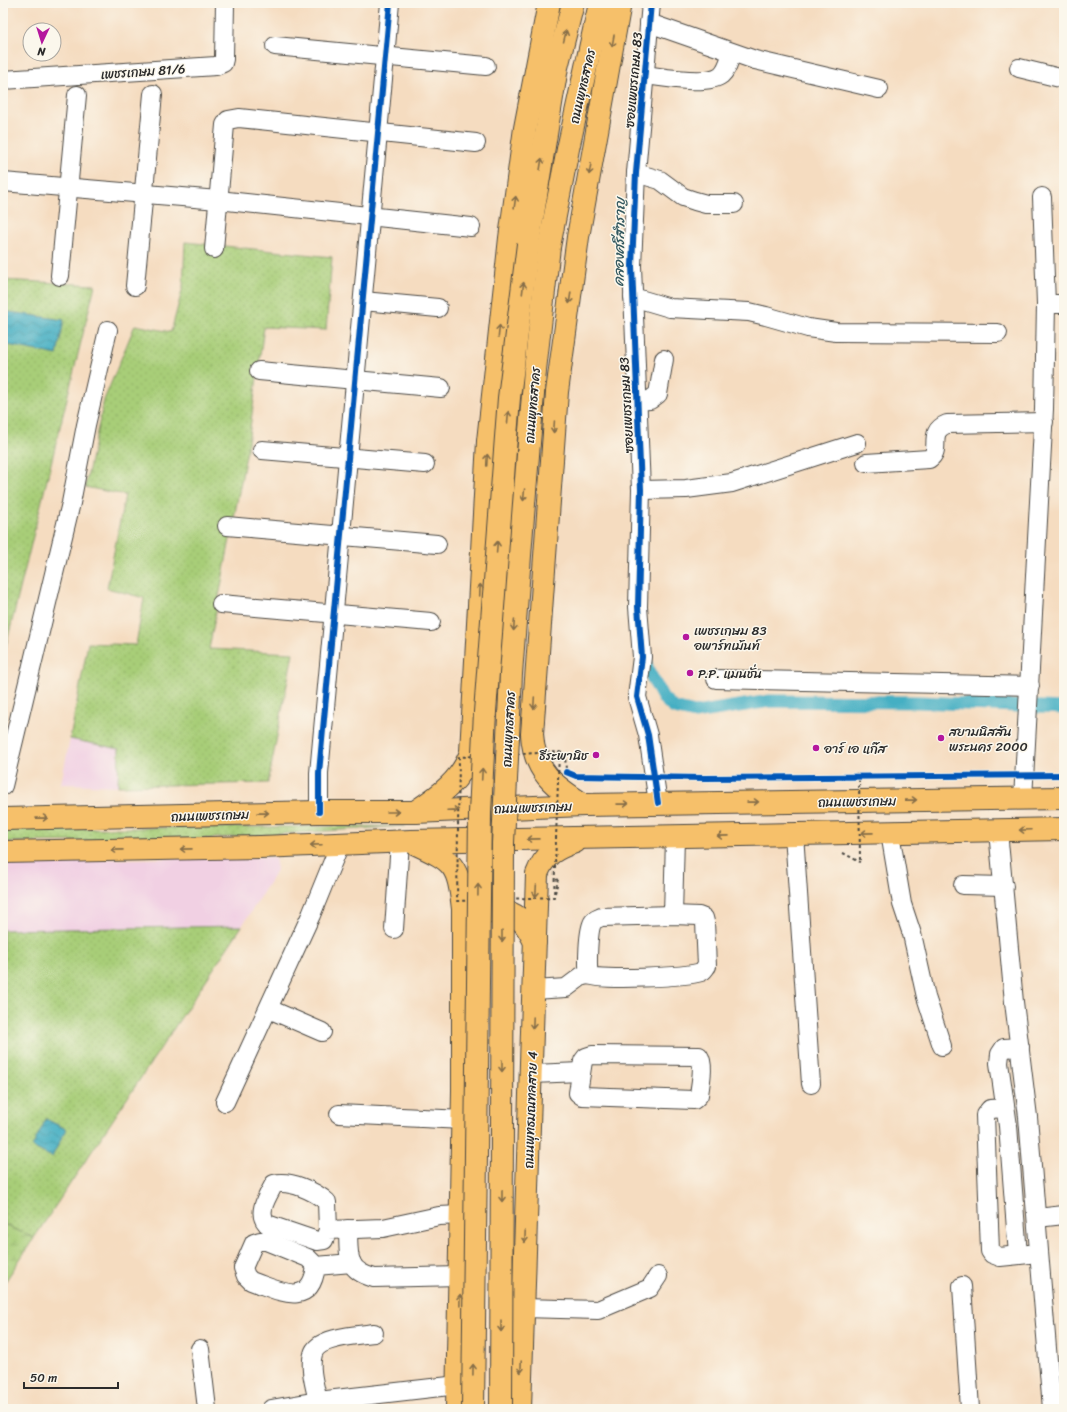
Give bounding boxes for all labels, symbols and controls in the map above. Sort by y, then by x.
north arrow [22,22,62,62]
one-way arrow [561,30,569,43]
street label: ซอยเพชรเกษม 83 [618,31,649,129]
one-way arrow [609,35,617,48]
text: N [36,42,47,61]
street label: ถนนพุทธสาคร [563,45,603,126]
street label: เพชรเกษม 81/6 [100,57,186,86]
one-way arrow [537,158,545,171]
one-way arrow [585,162,593,175]
water label: คลองศรีสำราญ [606,195,633,287]
one-way arrow [511,196,519,209]
one-way arrow [519,282,526,295]
one-way arrow [566,291,574,304]
one-way arrow [496,325,503,338]
street label: ซอยเพชรเกษม 83 [613,356,640,454]
street label: ถนนพุทธสาคร [518,365,547,444]
one-way arrow [504,411,511,424]
one-way arrow [551,420,558,433]
one-way arrow [484,454,491,467]
one-way arrow [521,488,528,501]
one-way arrow [494,541,501,554]
one-way arrow [476,584,483,597]
one-way arrow [511,618,518,631]
place label: เพชรเกษม 83 อพาร์ทเม้นท์ [693,619,767,657]
marker: เพชรเกษม 83 อพาร์ทเม้นท์ [681,632,691,642]
place label: P.P. แมนชั่น [698,662,762,685]
marker: P.P. แมนชั่น [685,668,695,678]
street label: ถนนพุทธสาคร [495,689,522,768]
one-way arrow [530,696,537,709]
place label: สยามนิสสัน พระนคร 2000 [948,720,1028,758]
marker: สยามนิสสัน พระนคร 2000 [936,733,946,743]
place label: อาร์ เอ แก๊ส [823,737,889,760]
marker: อาร์ เอ แก๊ส [811,743,821,753]
place label: ธีระพานิช [539,744,589,767]
marker: ธีระพานิช [591,750,601,760]
one-way arrow [479,768,486,781]
street label: ถนนเพชรเกษม [818,789,896,814]
street label: ถนนเพชรเกษม [493,795,573,820]
one-way arrow [904,796,917,804]
one-way arrow [746,798,759,806]
one-way arrow [616,800,629,808]
street label: ถนนเพชรเกษม [170,803,250,828]
one-way arrow [446,807,459,814]
one-way arrow [386,808,399,816]
one-way arrow [256,809,269,817]
one-way arrow [35,814,48,822]
one-way arrow [1019,827,1032,834]
one-way arrow [861,829,874,837]
one-way arrow [717,832,730,840]
one-way arrow [527,835,540,843]
one-way arrow [310,841,323,849]
one-way arrow [180,845,193,853]
one-way arrow [111,846,124,854]
one-way arrow [474,884,482,897]
one-way arrow [532,884,540,897]
one-way arrow [498,929,506,942]
one-way arrow [529,1016,537,1029]
street label: ถนนพุทธมณฑลสาย 4 [517,1051,544,1169]
one-way arrow [498,1059,506,1072]
one-way arrow [498,1189,506,1202]
one-way arrow [522,1230,529,1243]
one-way arrow [456,1294,464,1307]
one-way arrow [497,1319,505,1332]
one-way arrow [517,1360,525,1373]
scale bar [24,1364,118,1390]
one-way arrow [469,1364,477,1377]
text: 50 m [30,1367,57,1389]

